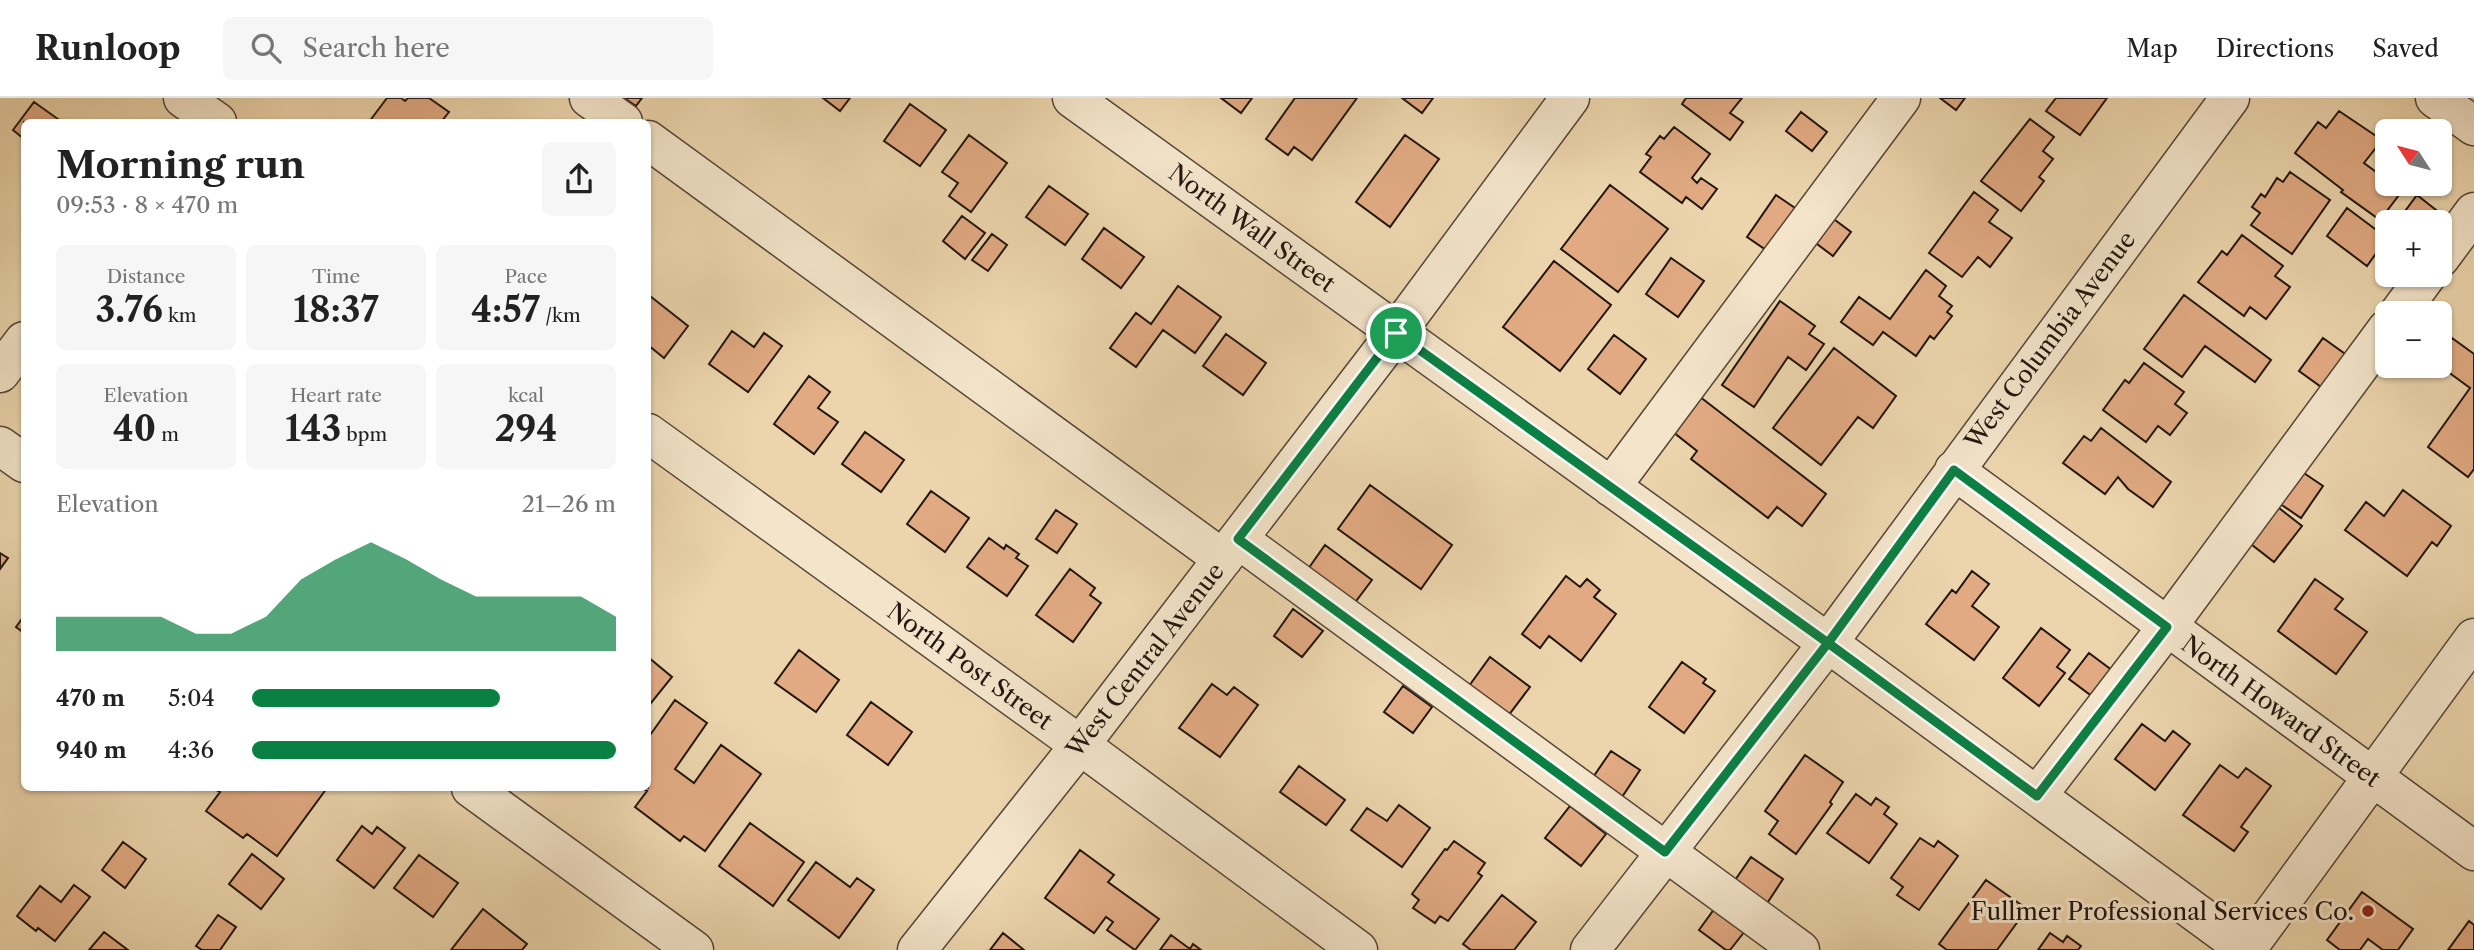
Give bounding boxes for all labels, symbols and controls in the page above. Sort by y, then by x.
search box [223,17,713,80]
text: Runloop [35,28,181,69]
icon: search [247,29,285,67]
text: Search here [303,32,450,64]
text: Map [2126,34,2178,63]
text: Directions [2216,34,2334,63]
text: Saved [2372,34,2439,63]
north arrow [2375,119,2452,196]
map controls [2375,119,2452,378]
text: Morning run [56,141,305,188]
button: share [542,142,616,216]
street label: North Wall Street [1163,158,1341,298]
text: 09:53 · 8 × 470 m [56,191,238,219]
button: + [2375,210,2452,287]
street label: West Columbia Avenue [1958,225,2141,455]
text: Distance [107,265,185,288]
text: Time [312,265,360,288]
text: Pace [505,265,547,288]
text: 3.76 [95,288,163,331]
text: 18:37 [293,288,379,331]
text: 4:57 [471,288,540,331]
button: − [2375,301,2452,378]
pin [1366,303,1426,363]
text: km [163,304,197,327]
text: /km [540,304,581,327]
icon: arrive [1377,314,1415,352]
text: Elevation [104,384,188,407]
text: Heart rate [290,384,382,407]
text: kcal [508,384,544,407]
text: 40 [113,407,156,450]
text: 143 [285,407,341,450]
text: 294 [495,407,557,450]
text: m [156,423,179,446]
text: bpm [341,423,387,446]
text: Elevation [56,490,159,518]
text: 21–26 m [522,490,616,518]
street label: West Central Avenue [1059,557,1230,764]
street label: North Post Street [882,596,1059,736]
street label: North Howard Street [2176,629,2386,793]
text: 470 m [56,684,125,712]
text: 5:04 [168,684,215,712]
text: 940 m [56,736,127,764]
text: 4:36 [168,736,214,764]
place label: Fullmer Professional Services Co. [1971,897,2354,926]
marker: Fullmer Professional Services Co. [2360,903,2376,919]

